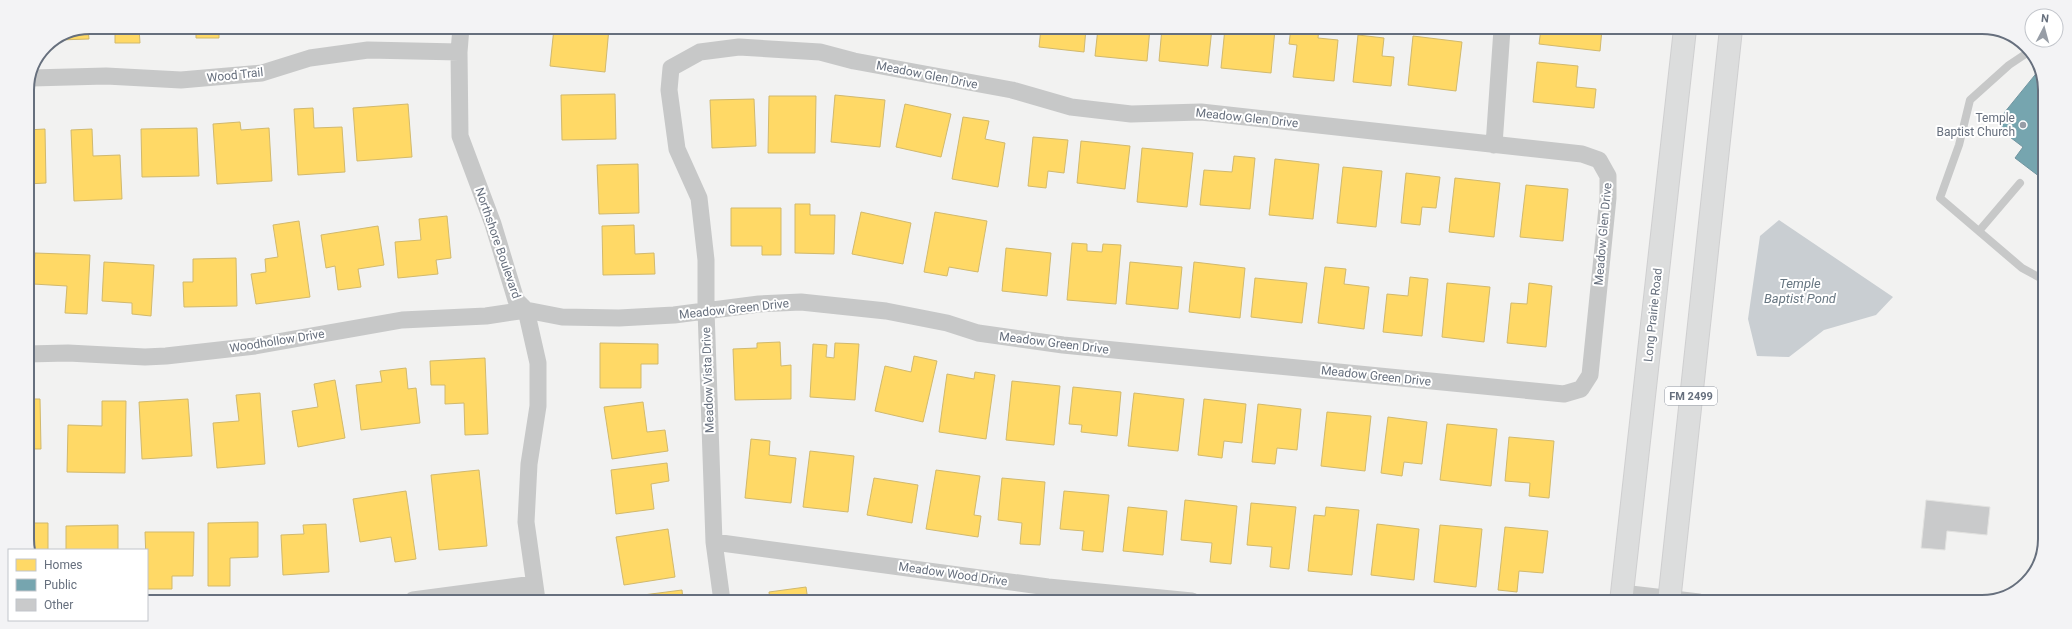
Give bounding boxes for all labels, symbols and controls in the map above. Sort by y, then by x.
north arrow [2024,8,2064,48]
text: N [2040,12,2050,25]
street label: Meadow Glen Drive [875,58,979,92]
street label: Wood Trail [206,65,264,85]
street label: Meadow Glen Drive [1195,106,1299,130]
place label: Temple Baptist Church [1936,111,2015,139]
marker: Temple Baptist Church [2018,120,2028,130]
street label: Meadow Glen Drive [1592,182,1614,286]
street label: Northshore Boulevard [472,186,524,300]
street label: Long Prairie Road [1641,267,1665,363]
water label: Temple Baptist Pond [1764,276,1837,306]
street label: Meadow Green Drive [678,296,790,322]
street label: Woodhollow Drive [228,327,326,355]
street label: Meadow Vista Drive [699,327,717,433]
street label: Meadow Green Drive [998,329,1110,357]
street label: Meadow Green Drive [1320,363,1432,389]
road number: FM 2499 [1665,387,1717,405]
legend [8,549,148,621]
text: Homes [44,558,82,572]
street label: Meadow Wood Drive [898,559,1008,589]
text: Public [44,578,77,592]
text: Other [44,598,73,612]

